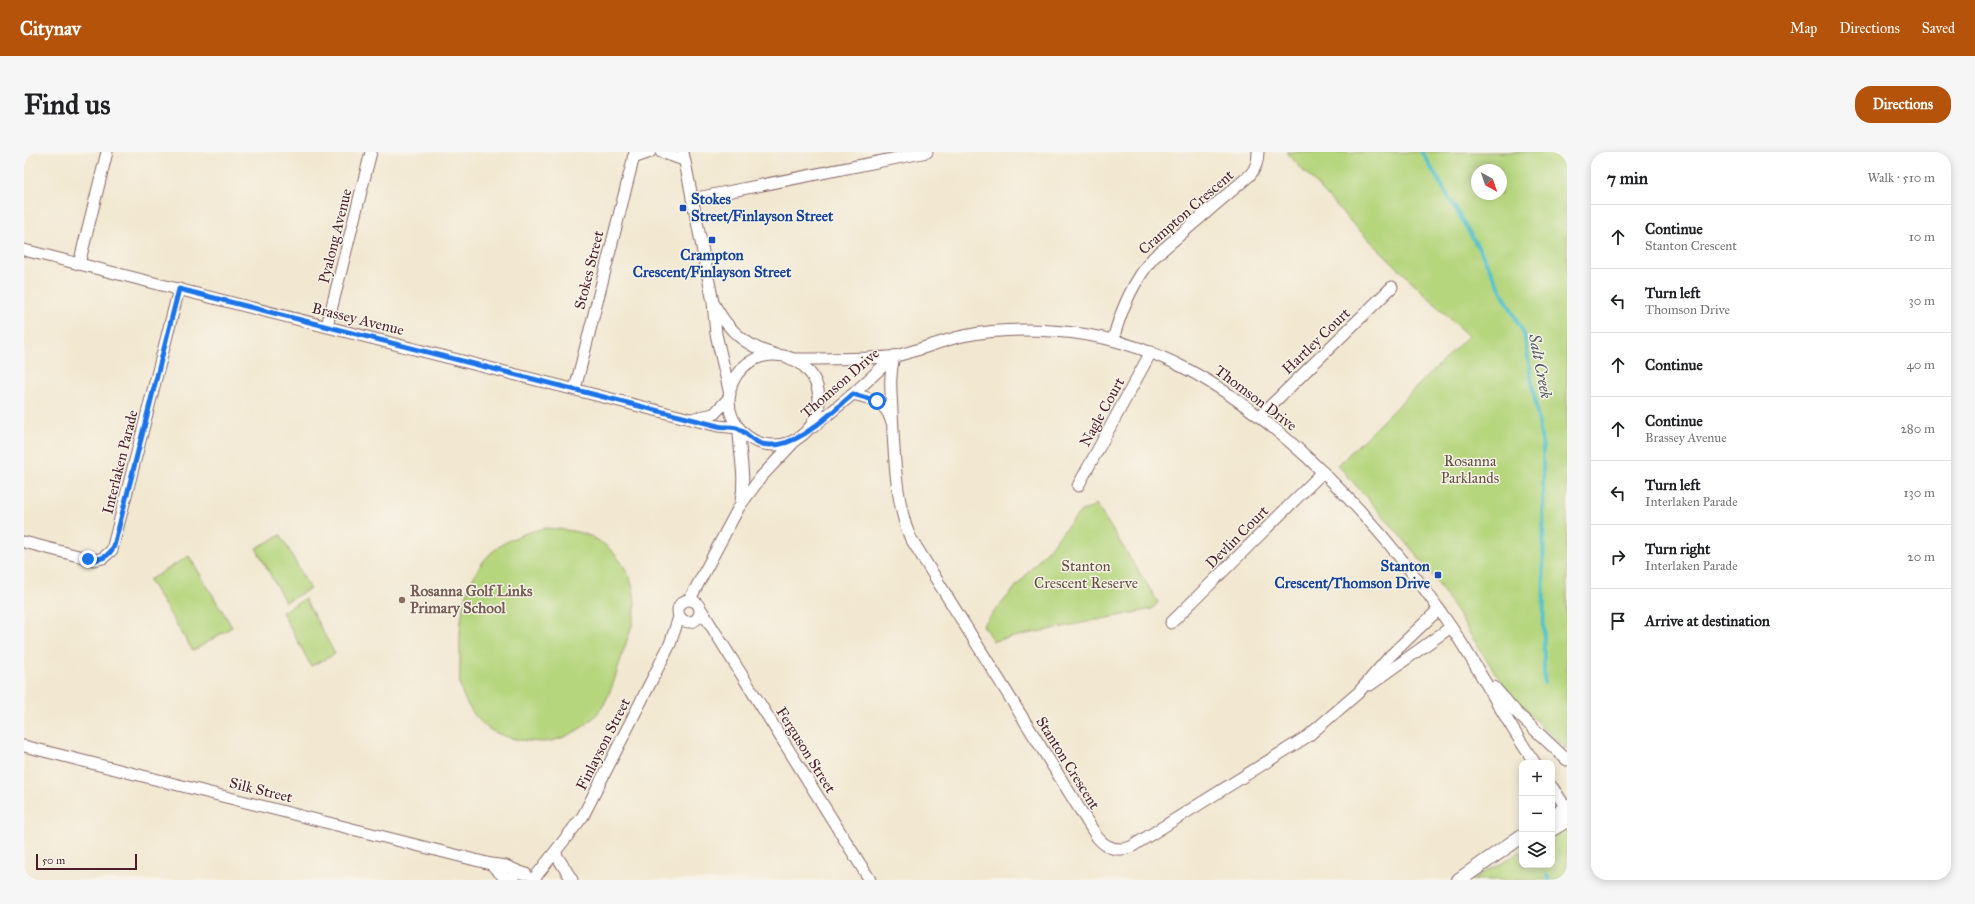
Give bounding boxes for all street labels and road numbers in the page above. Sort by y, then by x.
street label: Crampton Crescent [1135,165,1238,258]
street label: Pyalong Avenue [315,187,355,285]
street label: Stokes Street [571,228,608,311]
street label: Brassey Avenue [310,299,406,339]
street label: Hartley Court [1278,304,1354,378]
street label: Thomson Drive [797,344,883,422]
street label: Thomson Drive [1211,361,1301,435]
street label: Nagle Court [1076,374,1129,450]
street label: Interlaken Parade [98,408,142,516]
street label: Devlin Court [1202,501,1273,572]
street label: Finlayson Street [572,694,634,793]
street label: Ferguson Street [772,704,840,797]
street label: Stanton Crescent [1032,713,1104,813]
street label: Silk Street [228,773,295,807]

